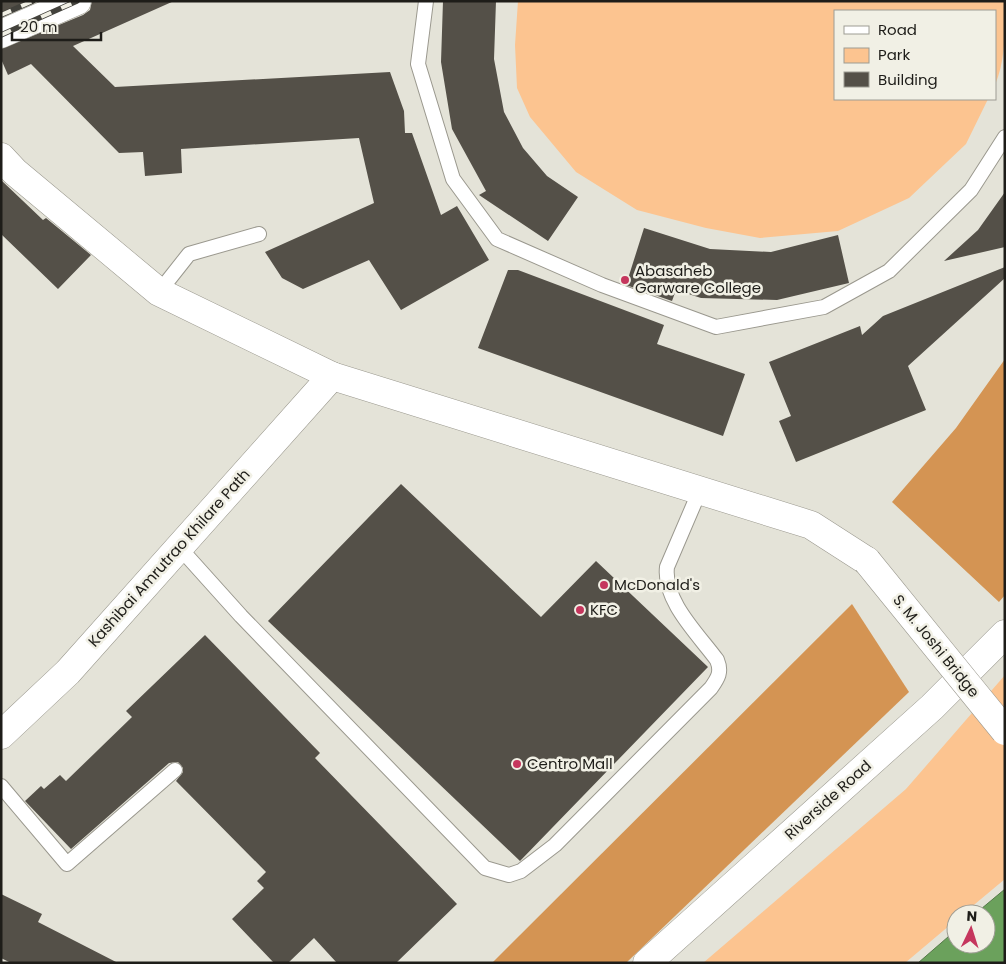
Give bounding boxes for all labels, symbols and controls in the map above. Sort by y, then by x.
scale bar [12,10,101,42]
legend [834,10,996,100]
text: 20 m [20,16,58,37]
text: Road [878,19,917,40]
text: Park [878,44,910,65]
text: Building [878,69,938,90]
place label: Abasaheb Garware College [635,260,761,298]
marker: Abasaheb Garware College [619,274,631,286]
street label: Kashibai Amrutrao Khilare Path [83,464,254,651]
place label: McDonald's [614,574,700,595]
marker: McDonald's [598,579,610,591]
street label: S. M. Joshi Bridge [888,590,984,702]
place label: KFC [590,599,618,620]
marker: KFC [574,604,586,616]
place label: Centro Mall [527,753,613,774]
street label: Riverside Road [780,755,876,844]
marker: Centro Mall [511,758,523,770]
north arrow [946,904,996,954]
text: N [966,906,978,926]

